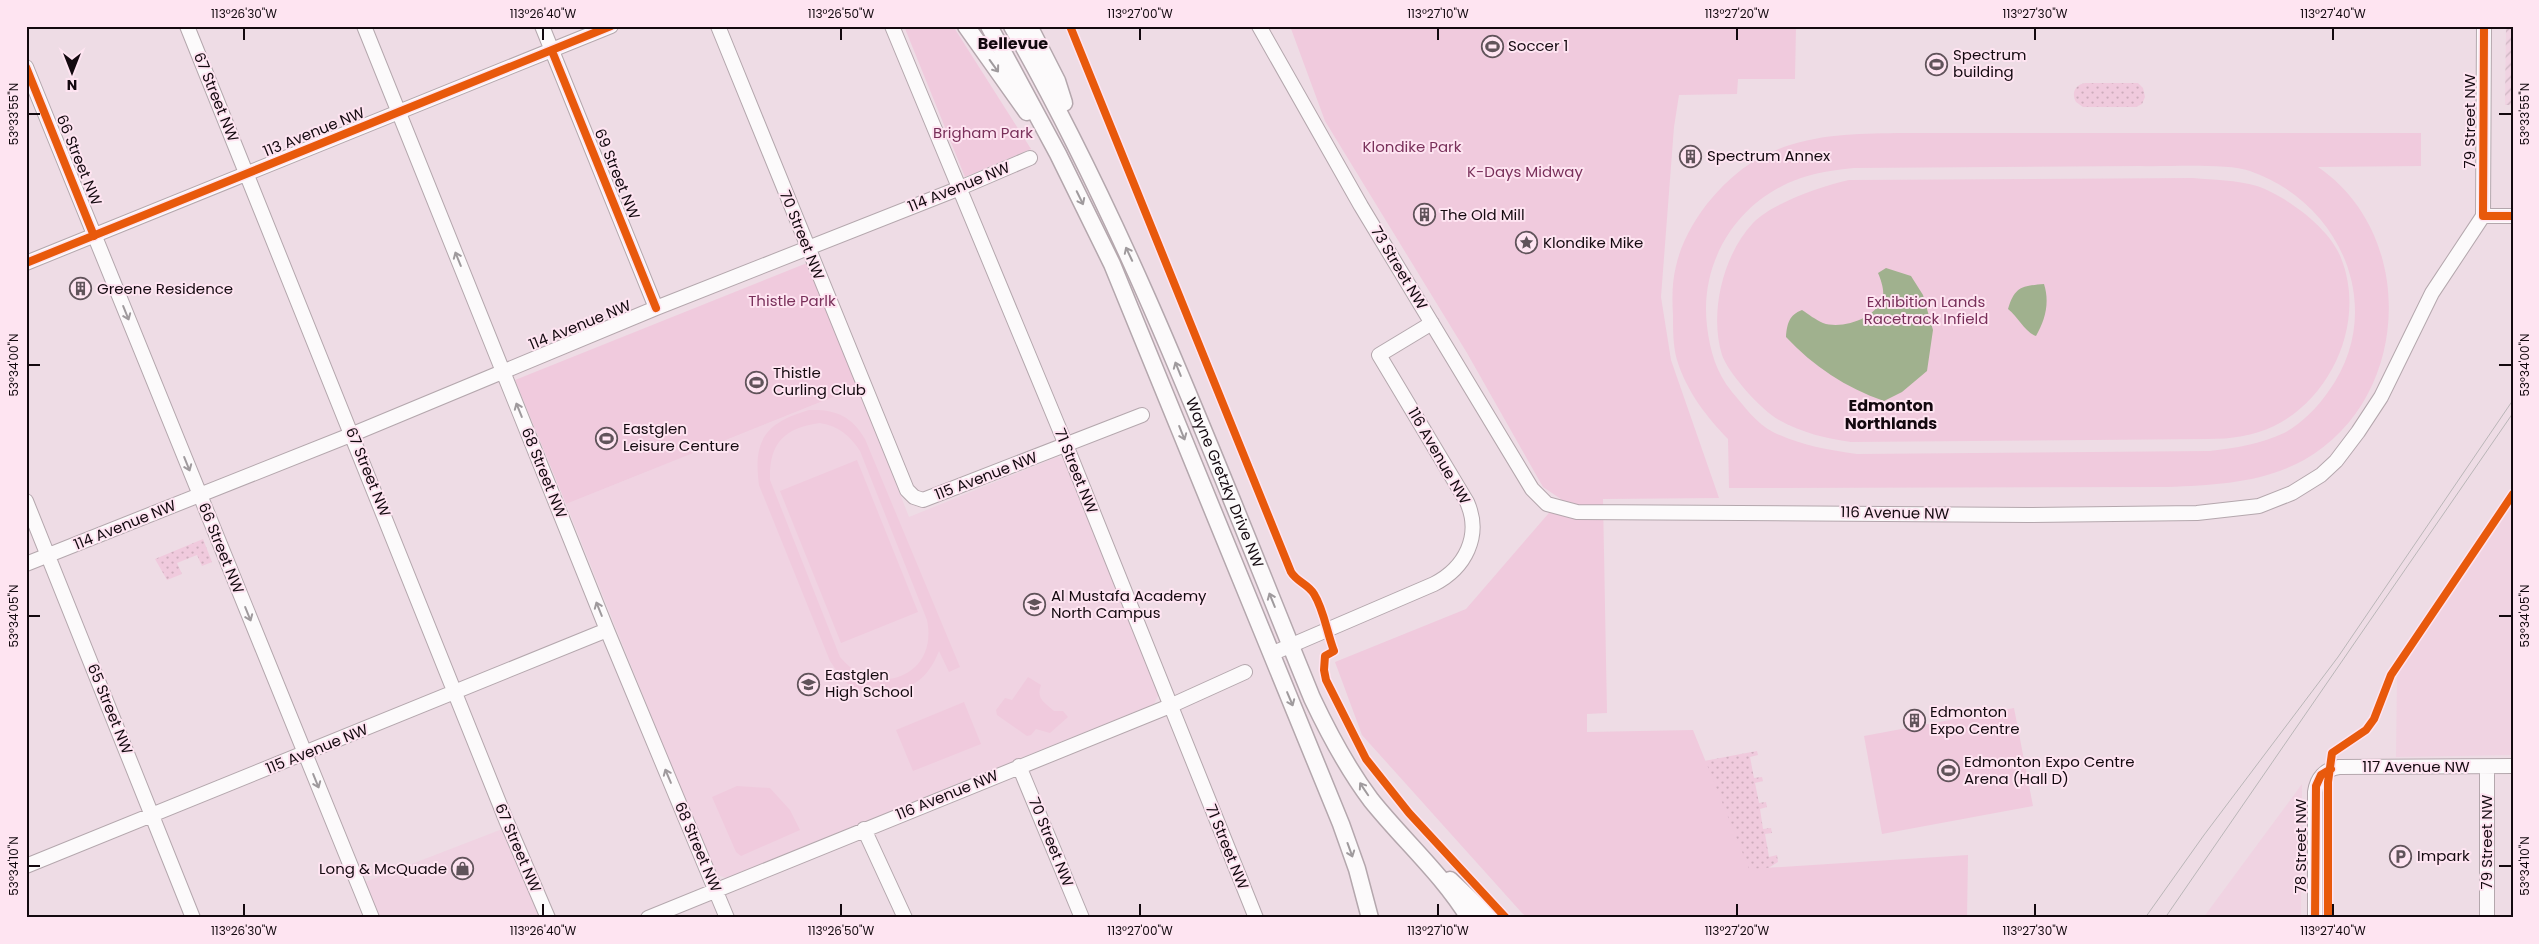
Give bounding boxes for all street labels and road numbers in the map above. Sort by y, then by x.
street label: 67 Street NW [189,49,244,145]
street label: 79 Street NW [2459,73,2480,168]
street label: 113 Avenue NW [260,101,368,161]
street label: 66 Street NW [52,111,107,209]
street label: 69 Street NW [590,125,645,223]
street label: 114 Avenue NW [905,156,1013,217]
street label: 70 Street NW [775,187,830,283]
street label: 73 Street NW [1366,222,1433,314]
street label: 114 Avenue NW [526,294,634,355]
street label: Wayne Gretzky Drive NW [1181,394,1269,571]
street label: 116 Avenue NW [1403,403,1476,508]
street label: 67 Street NW [341,424,396,520]
street label: 68 Street NW [517,424,572,522]
street label: 71 Street NW [1050,425,1103,517]
street label: 115 Avenue NW [931,446,1041,505]
street label: 114 Avenue NW [71,494,179,555]
street label: 66 Street NW [194,499,249,597]
street label: 116 Avenue NW [1841,501,1950,524]
street label: 65 Street NW [83,660,138,758]
street label: 115 Avenue NW [263,718,371,779]
street label: 117 Avenue NW [2362,756,2470,777]
street label: 116 Avenue NW [893,764,1001,825]
street label: 70 Street NW [1024,794,1079,890]
street label: 79 Street NW [2476,794,2497,889]
street label: 68 Street NW [670,798,727,895]
street label: 78 Street NW [2290,798,2311,893]
street label: 67 Street NW [490,800,547,896]
street label: 71 Street NW [1201,801,1254,893]

